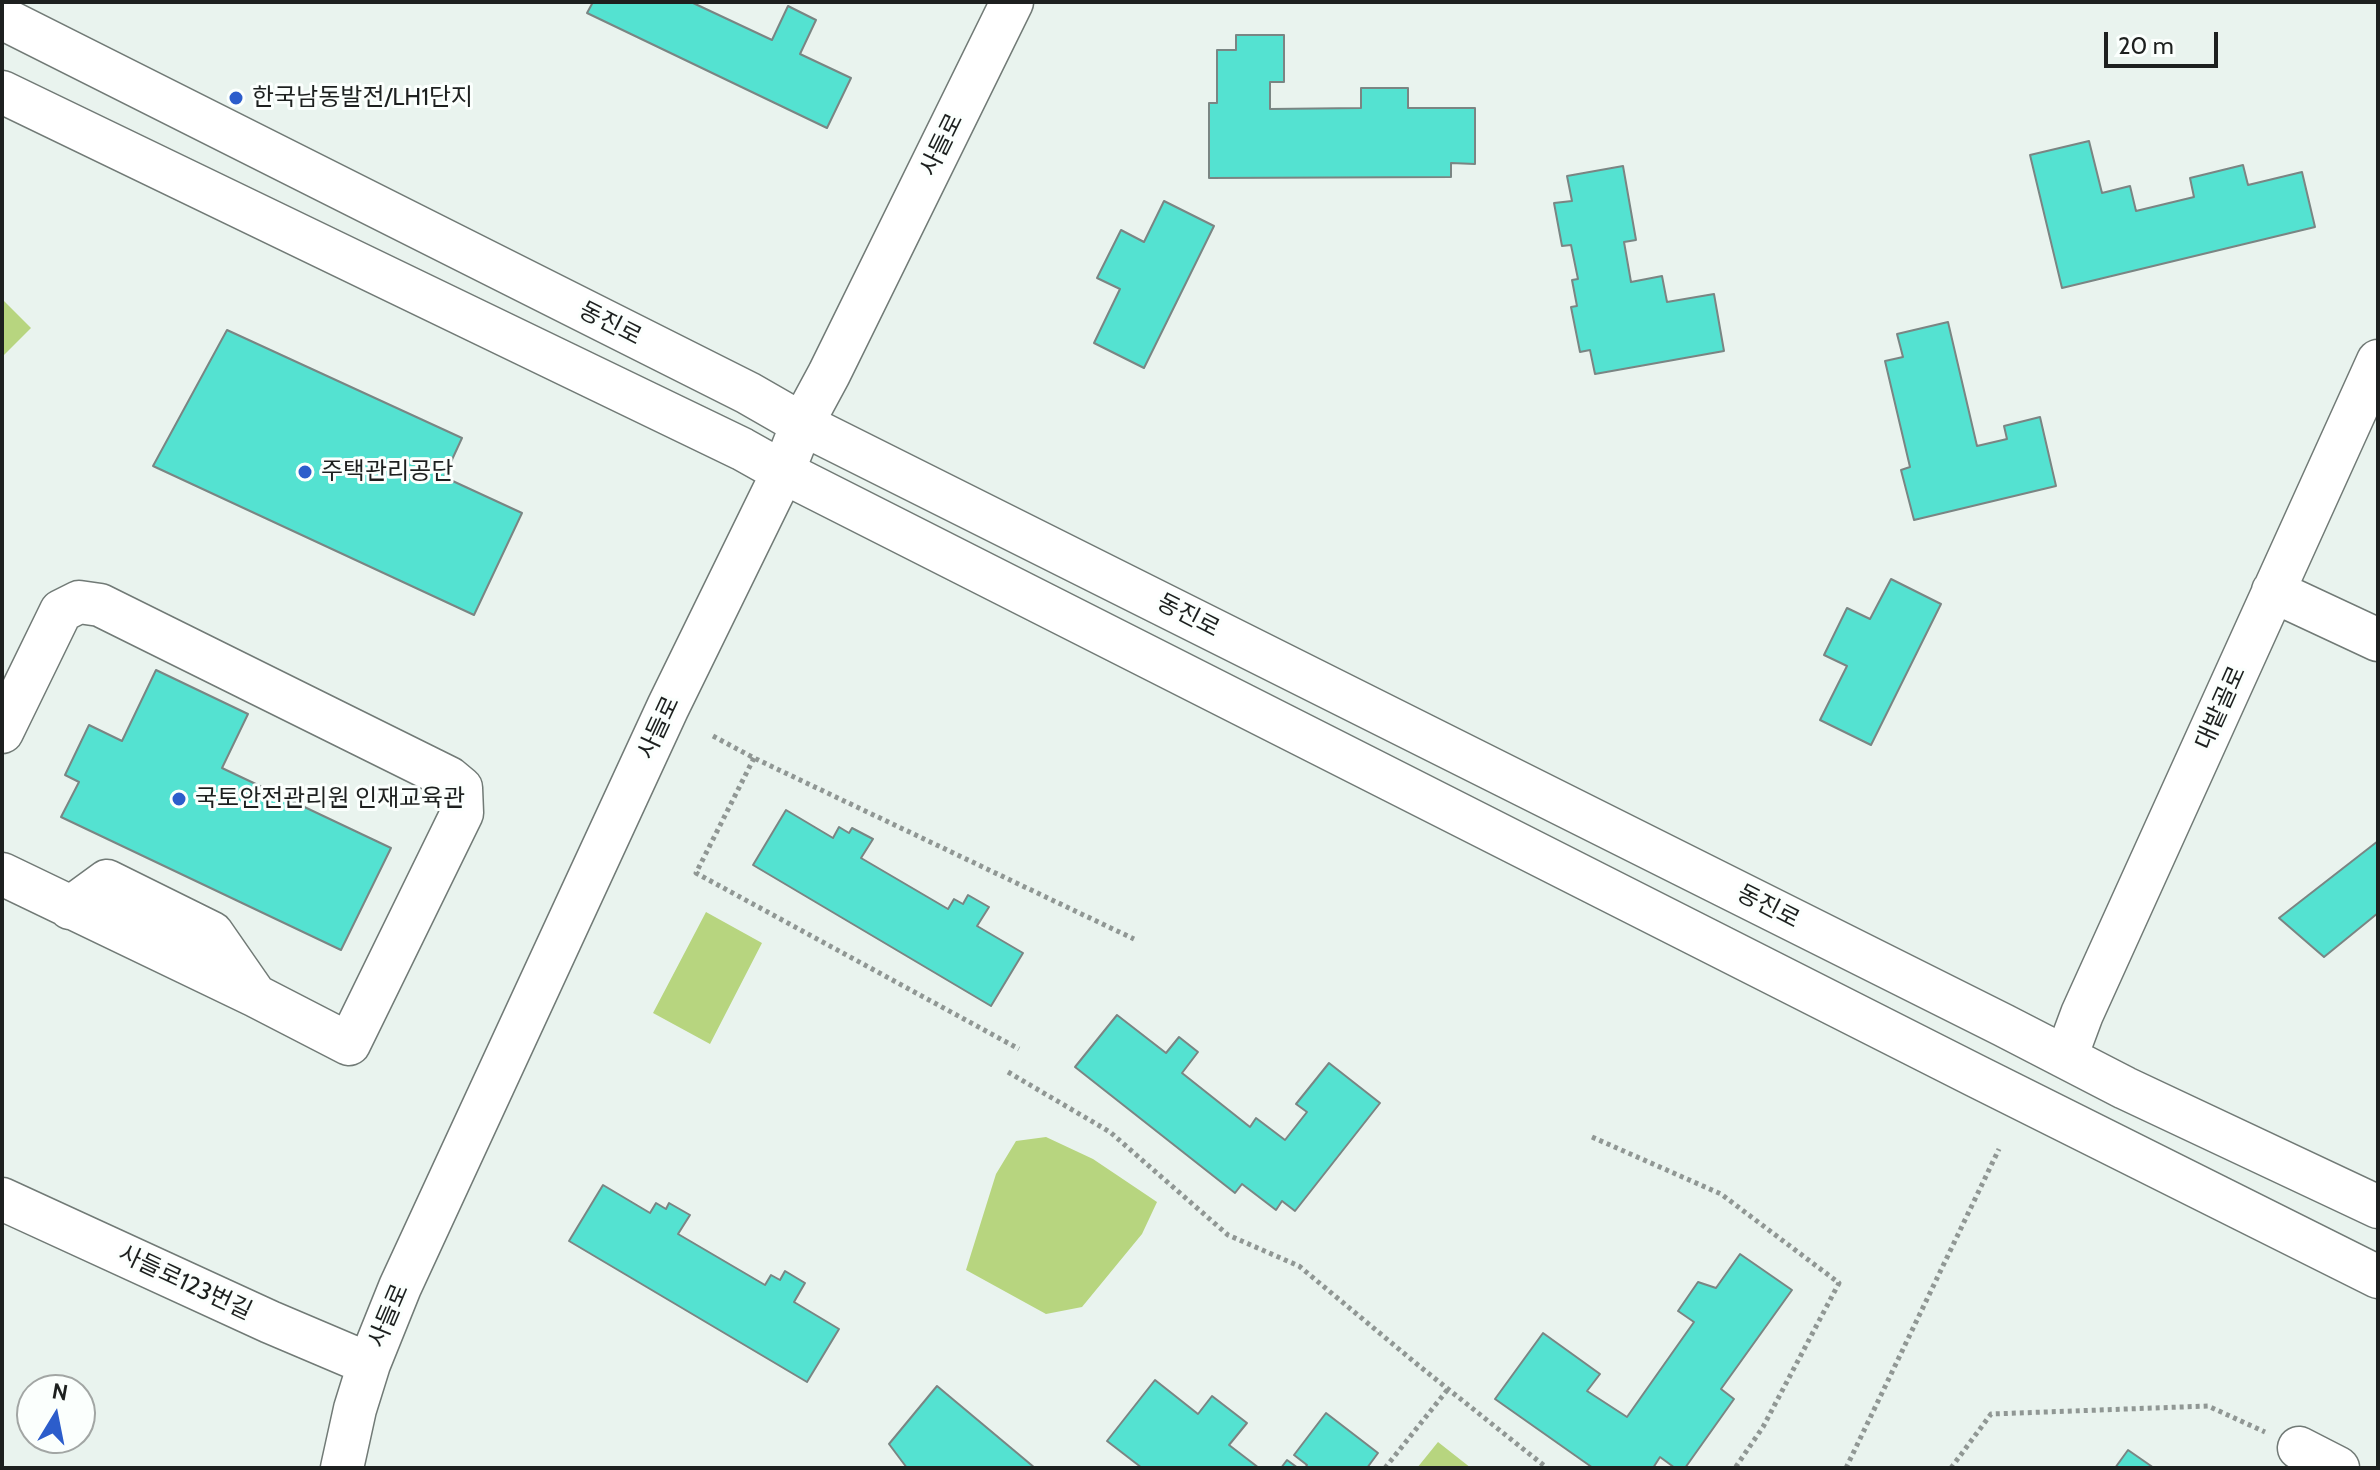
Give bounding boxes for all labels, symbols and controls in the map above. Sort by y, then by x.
scale bar [2108,16,2222,66]
text: 20 m [2118,31,2174,60]
place label: 한국남동발전/LH1단지 [252,84,473,112]
marker: 한국남동발전/LH1단지 [227,89,245,107]
street label: 사들로 [915,109,969,181]
street label: 동진로 [574,296,646,352]
place label: 주택관리공단 [321,458,453,486]
marker: 주택관리공단 [296,463,314,481]
street label: 동진로 [1152,588,1224,644]
street label: 대밭골로 [2190,662,2252,754]
street label: 사들로 [632,692,686,764]
place label: 국토안전관리원 인재교육관 [195,785,465,813]
marker: 국토안전관리원 인재교육관 [170,790,188,808]
street label: 동진로 [1732,879,1804,935]
street label: 사들로123번길 [114,1240,256,1326]
street label: 사들로 [363,1280,415,1352]
north arrow [16,1374,96,1454]
text: N [50,1377,70,1406]

